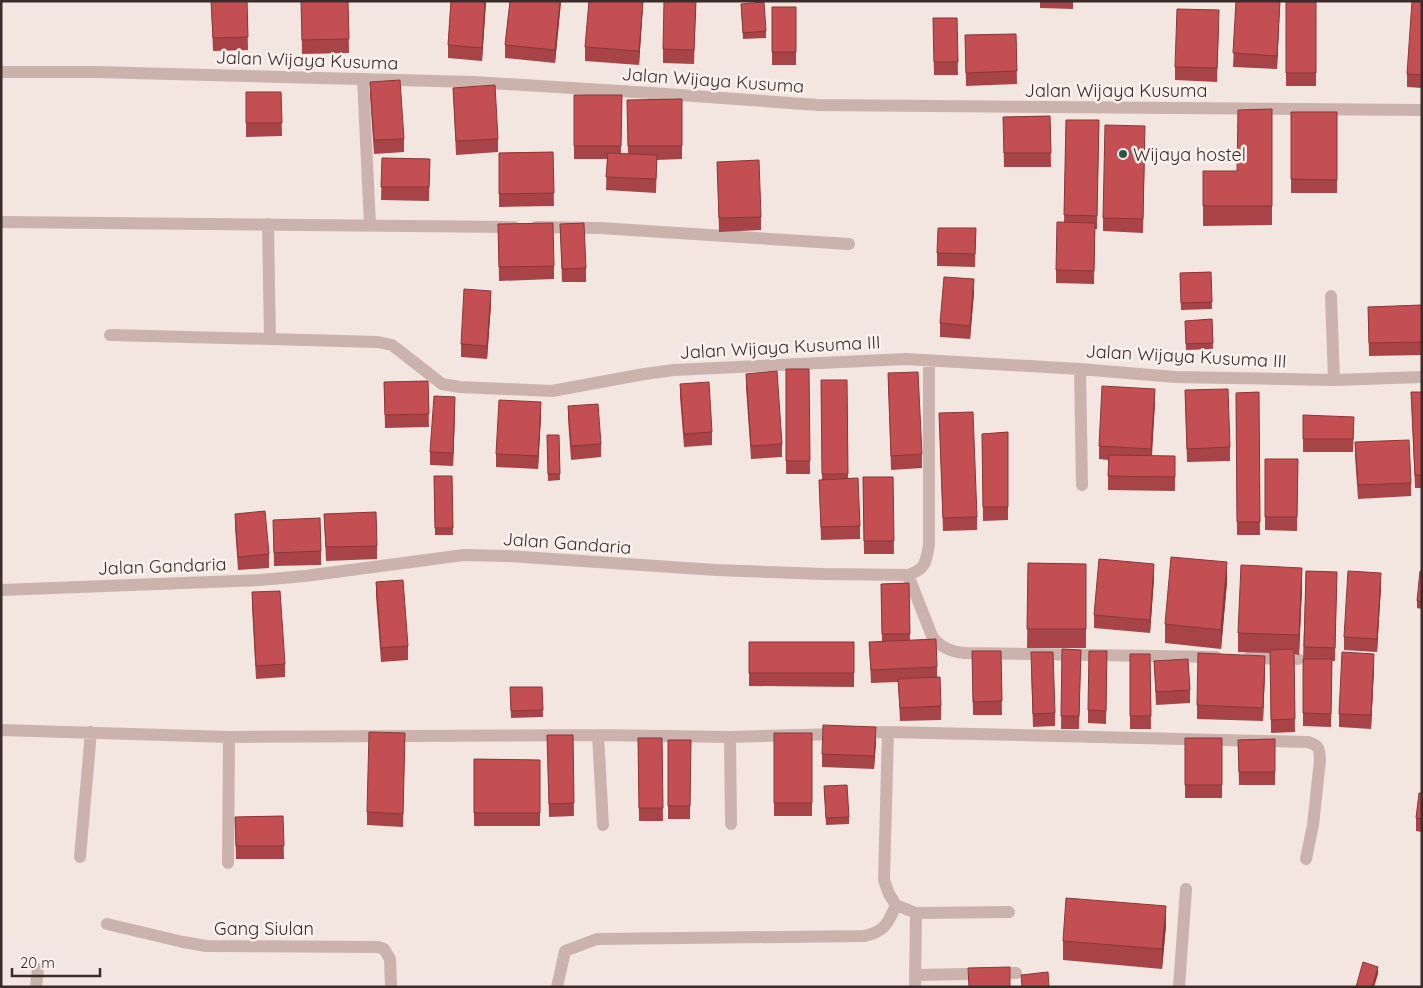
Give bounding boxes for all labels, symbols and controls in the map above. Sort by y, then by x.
street label: Jalan Wijaya Kusuma [215,45,399,75]
street label: Jalan Wijaya Kusuma [621,62,805,98]
street label: Jalan Wijaya Kusuma [1025,79,1207,102]
place label: Wijaya hostel [1133,143,1246,166]
marker: Wijaya hostel [1117,148,1129,160]
street label: Jalan Wijaya Kusuma III [679,330,881,364]
street label: Jalan Wijaya Kusuma III [1085,339,1287,373]
street label: Jalan Gandaria [502,527,632,559]
street label: Jalan Gandaria [97,552,227,580]
street label: Gang Siulan [214,917,314,940]
scale bar [12,946,100,978]
text: 20 m [20,953,55,972]

